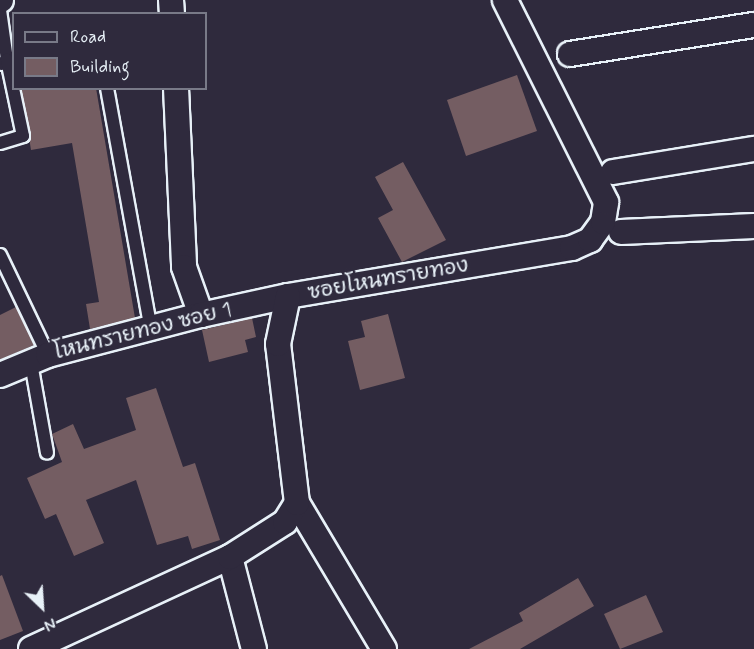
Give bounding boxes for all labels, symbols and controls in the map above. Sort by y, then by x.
legend [12,12,207,90]
text: Road [70,25,106,49]
text: Building [70,55,130,79]
street label: ซอยโหนทรายทอง [306,252,470,306]
street label: โหนทรายทอง ซอย 1 [52,297,234,365]
north arrow [12,577,72,637]
text: N [41,612,59,636]

